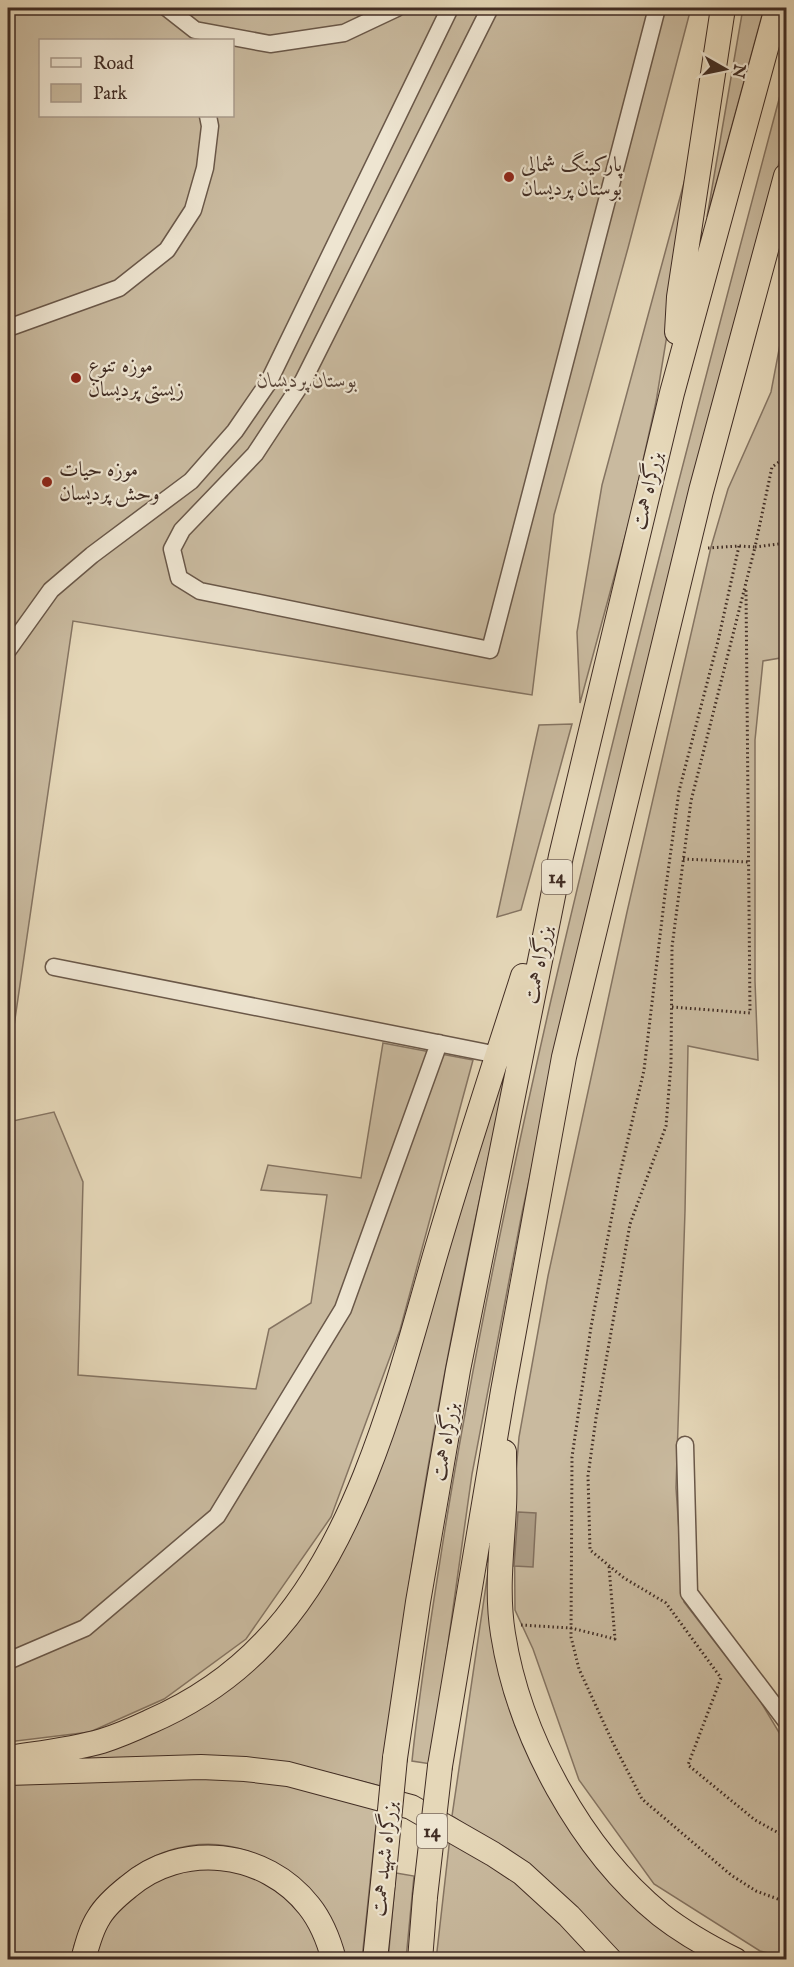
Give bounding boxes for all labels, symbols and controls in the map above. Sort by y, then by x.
legend [39,39,234,117]
north arrow [695,39,755,99]
text: Road [93,53,134,76]
text: N [727,62,749,80]
text: Park [93,83,128,106]
place label: پارکینگ شمالی بوستان پردیسان [521,151,623,203]
marker: پارکینگ شمالی بوستان پردیسان [502,170,516,184]
place label: موزه تنوع زیستی پردیسان [88,353,184,404]
park label: بوستان پردیسان [257,368,357,395]
marker: موزه تنوع زیستی پردیسان [69,371,83,385]
street label: بزرگراه همت [624,449,670,533]
place label: موزه حیات وحش پردیسان [59,457,160,508]
marker: موزه حیات وحش پردیسان [40,475,54,489]
road number: 14 [542,860,572,894]
street label: بزرگراه همت [516,923,560,1007]
street label: بزرگراه همت [424,1400,466,1483]
street label: بزرگراه شهید همت [364,1799,405,1918]
road number: 14 [417,1814,447,1848]

